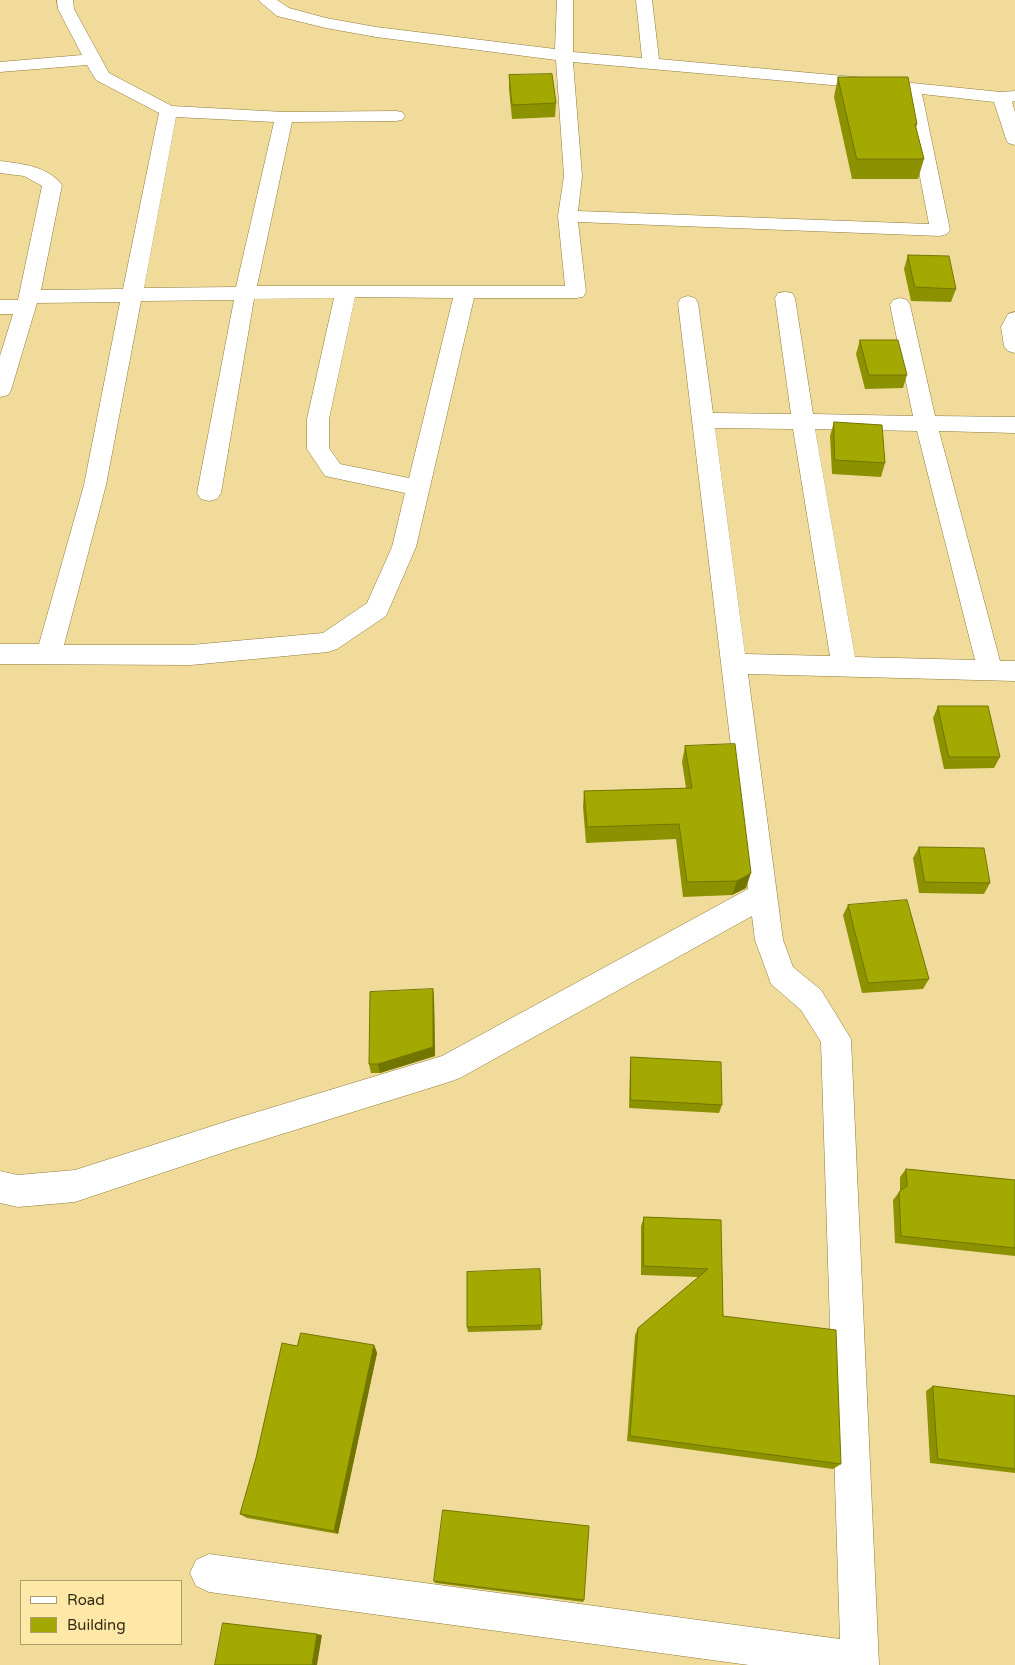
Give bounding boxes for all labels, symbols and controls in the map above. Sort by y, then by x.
legend [20,1580,182,1645]
text: Road [67,1591,105,1609]
text: Building [67,1616,126,1634]

